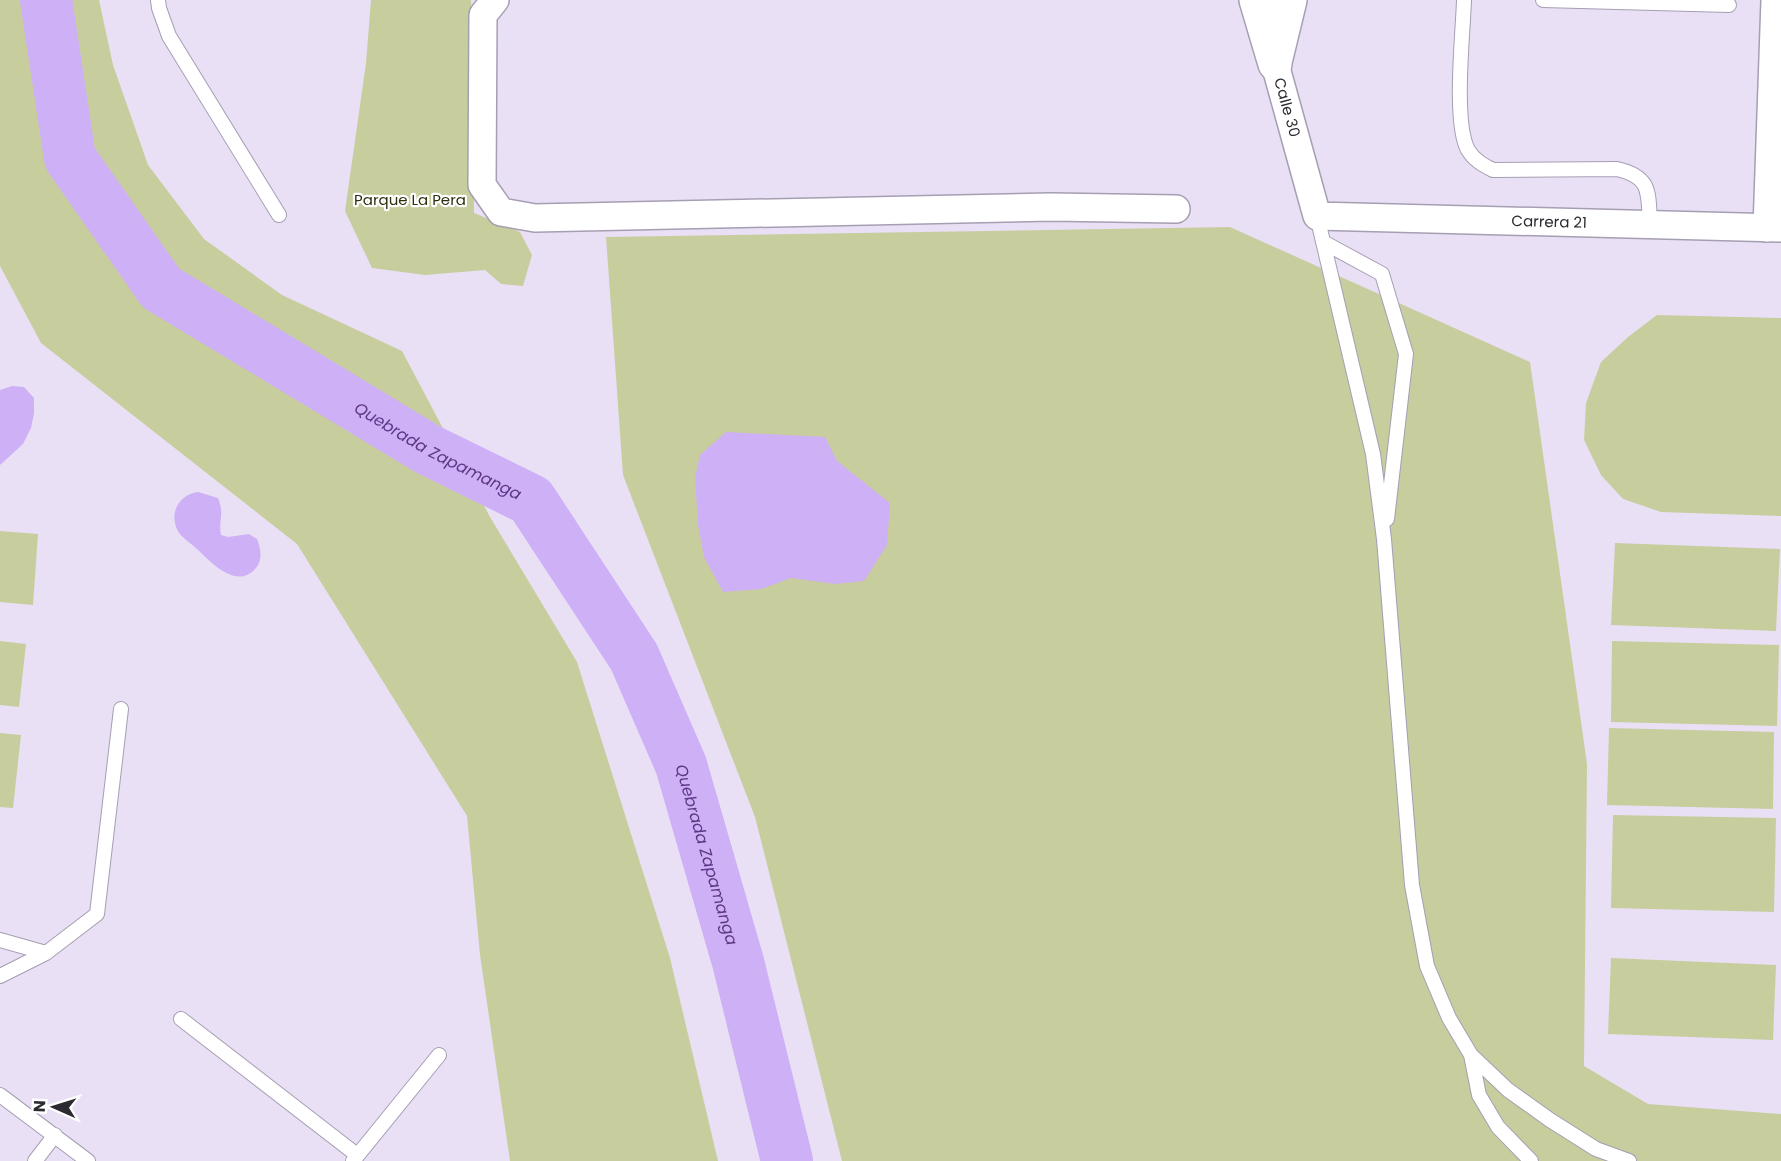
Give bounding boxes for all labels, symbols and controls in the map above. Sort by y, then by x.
street label: Calle 30 [1269,75,1306,139]
park label: Parque La Pera [354,189,466,210]
street label: Carrera 21 [1511,210,1587,233]
water label: Quebrada Zapamanga [350,396,526,506]
water label: Quebrada Zapamanga [669,762,744,948]
north arrow [24,1077,84,1137]
text: N [28,1100,51,1113]

